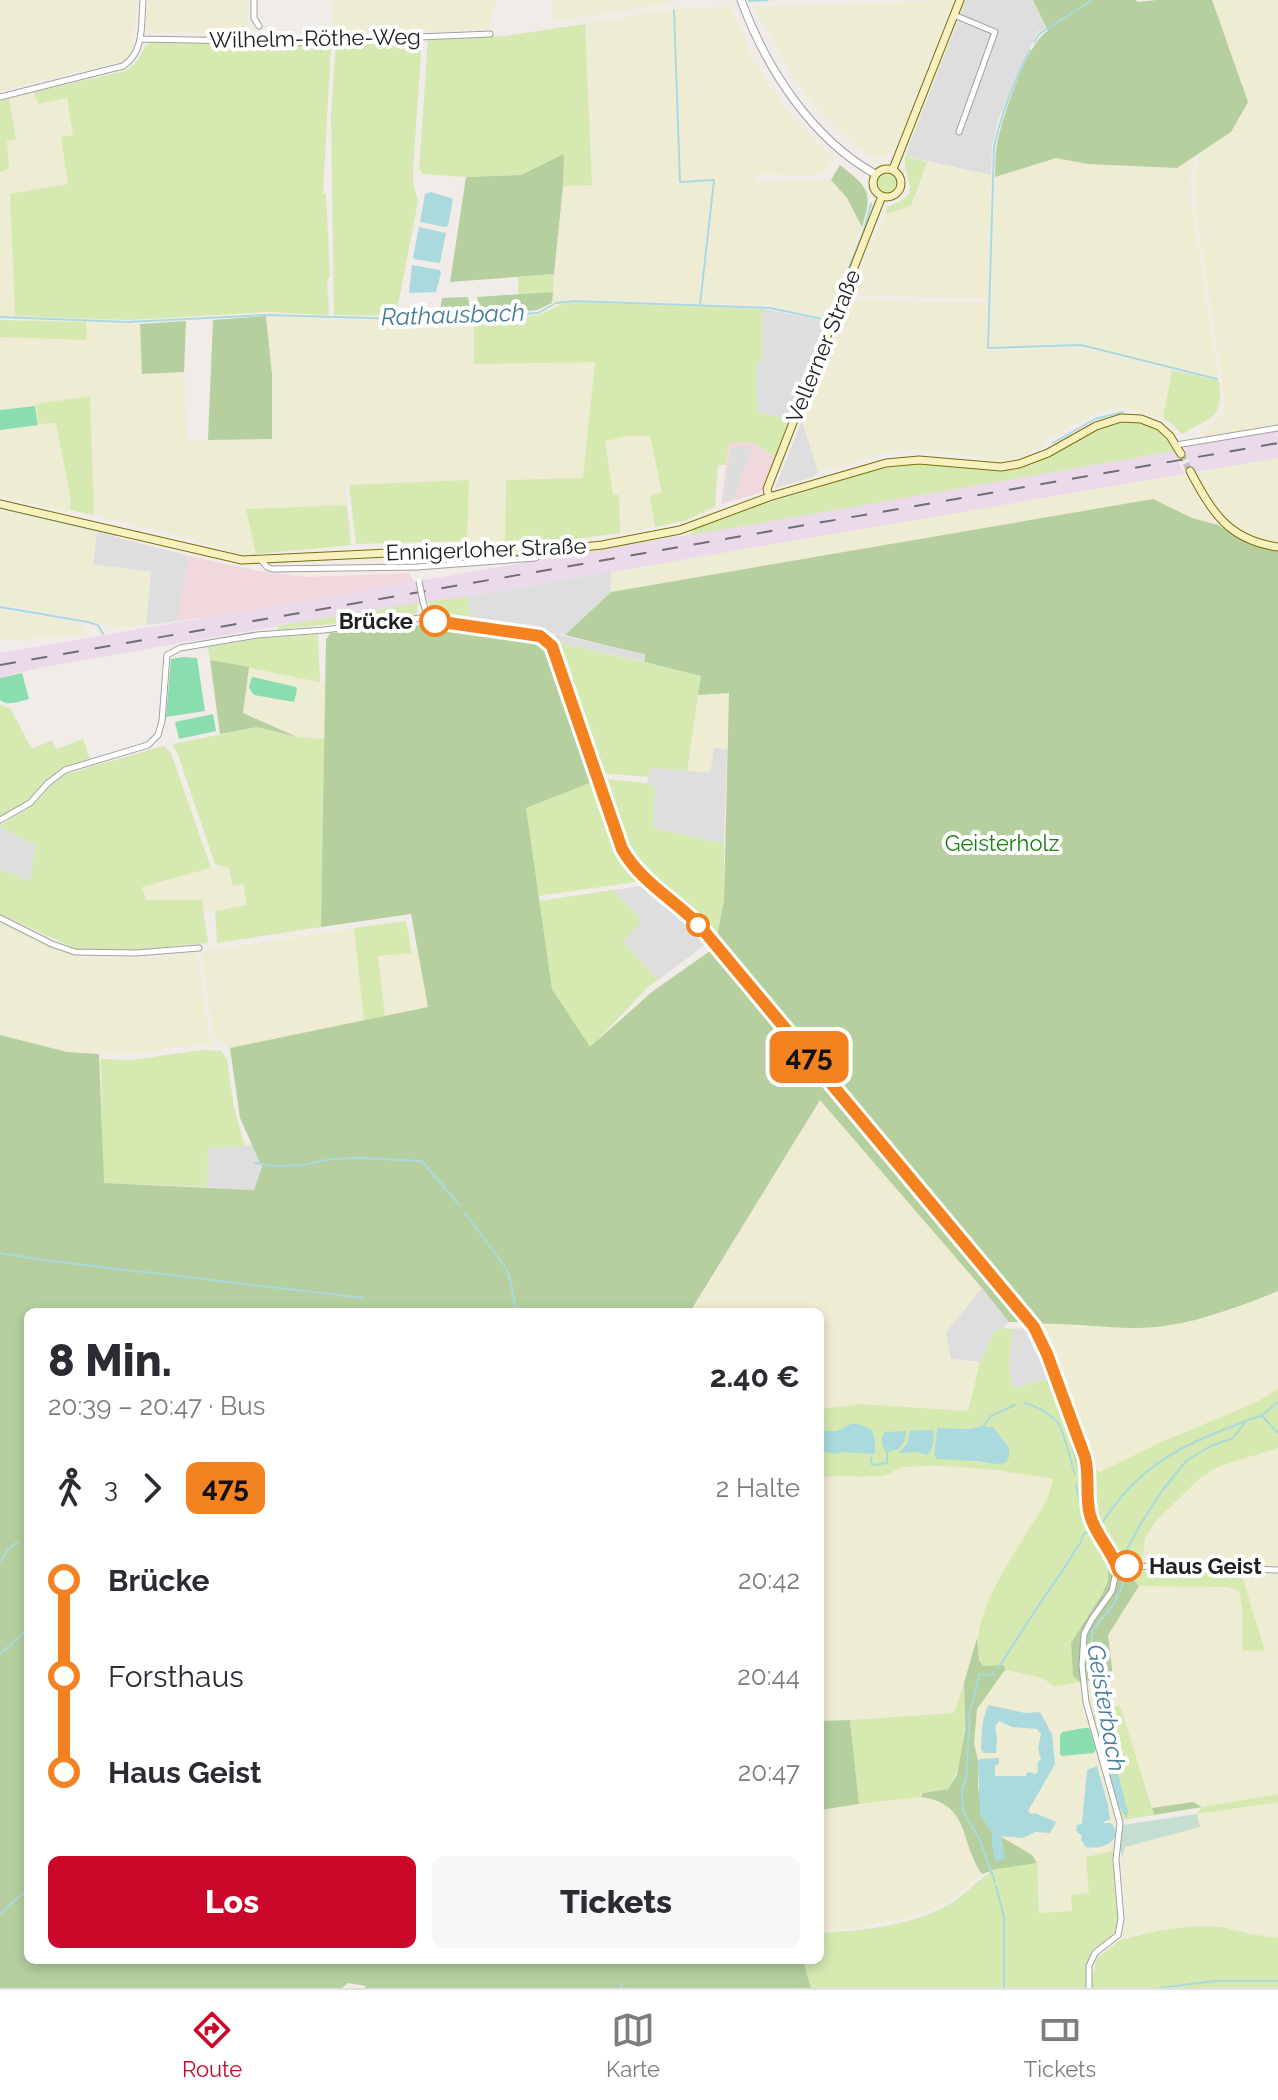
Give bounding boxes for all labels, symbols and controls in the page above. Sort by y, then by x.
street label: Wilhelm-Röthe-Weg [209,23,421,53]
street label: Vellerner Straße [780,266,866,426]
water label: Rathausbach [381,297,525,332]
street label: Ennigerloher Straße [385,533,587,565]
marker: Brücke [420,606,450,636]
place label: Brücke [339,608,413,634]
park label: Geisterholz [945,830,1059,856]
unlabelled marker [687,914,709,936]
line badge: 475 [763,1031,855,1083]
text: 475 [786,1040,832,1073]
text: 8 Min. [48,1335,172,1386]
text: 2.40 € [710,1359,800,1394]
text: 20:39 – 20:47 · Bus [48,1391,265,1421]
icon: walk [48,1466,92,1510]
icon: forward [130,1466,174,1510]
text: 475 [202,1471,249,1504]
text: 3 [104,1473,118,1503]
text: 2 Halte [716,1473,800,1503]
marker: Haus Geist [1112,1551,1142,1581]
place label: Haus Geist [1149,1553,1262,1579]
text: Brücke [108,1563,209,1598]
text: 20:42 [738,1565,800,1595]
water label: Geisterbach [1081,1642,1132,1774]
text: Forsthaus [108,1659,244,1694]
text: 20:44 [737,1661,800,1691]
text: Haus Geist [108,1755,262,1790]
text: 20:47 [738,1757,800,1787]
button: Los [48,1856,416,1948]
button: Tickets [432,1856,800,1948]
tab: Route [182,2008,242,2082]
tab: Karte [606,2008,660,2082]
tab: Tickets [1024,2008,1096,2082]

